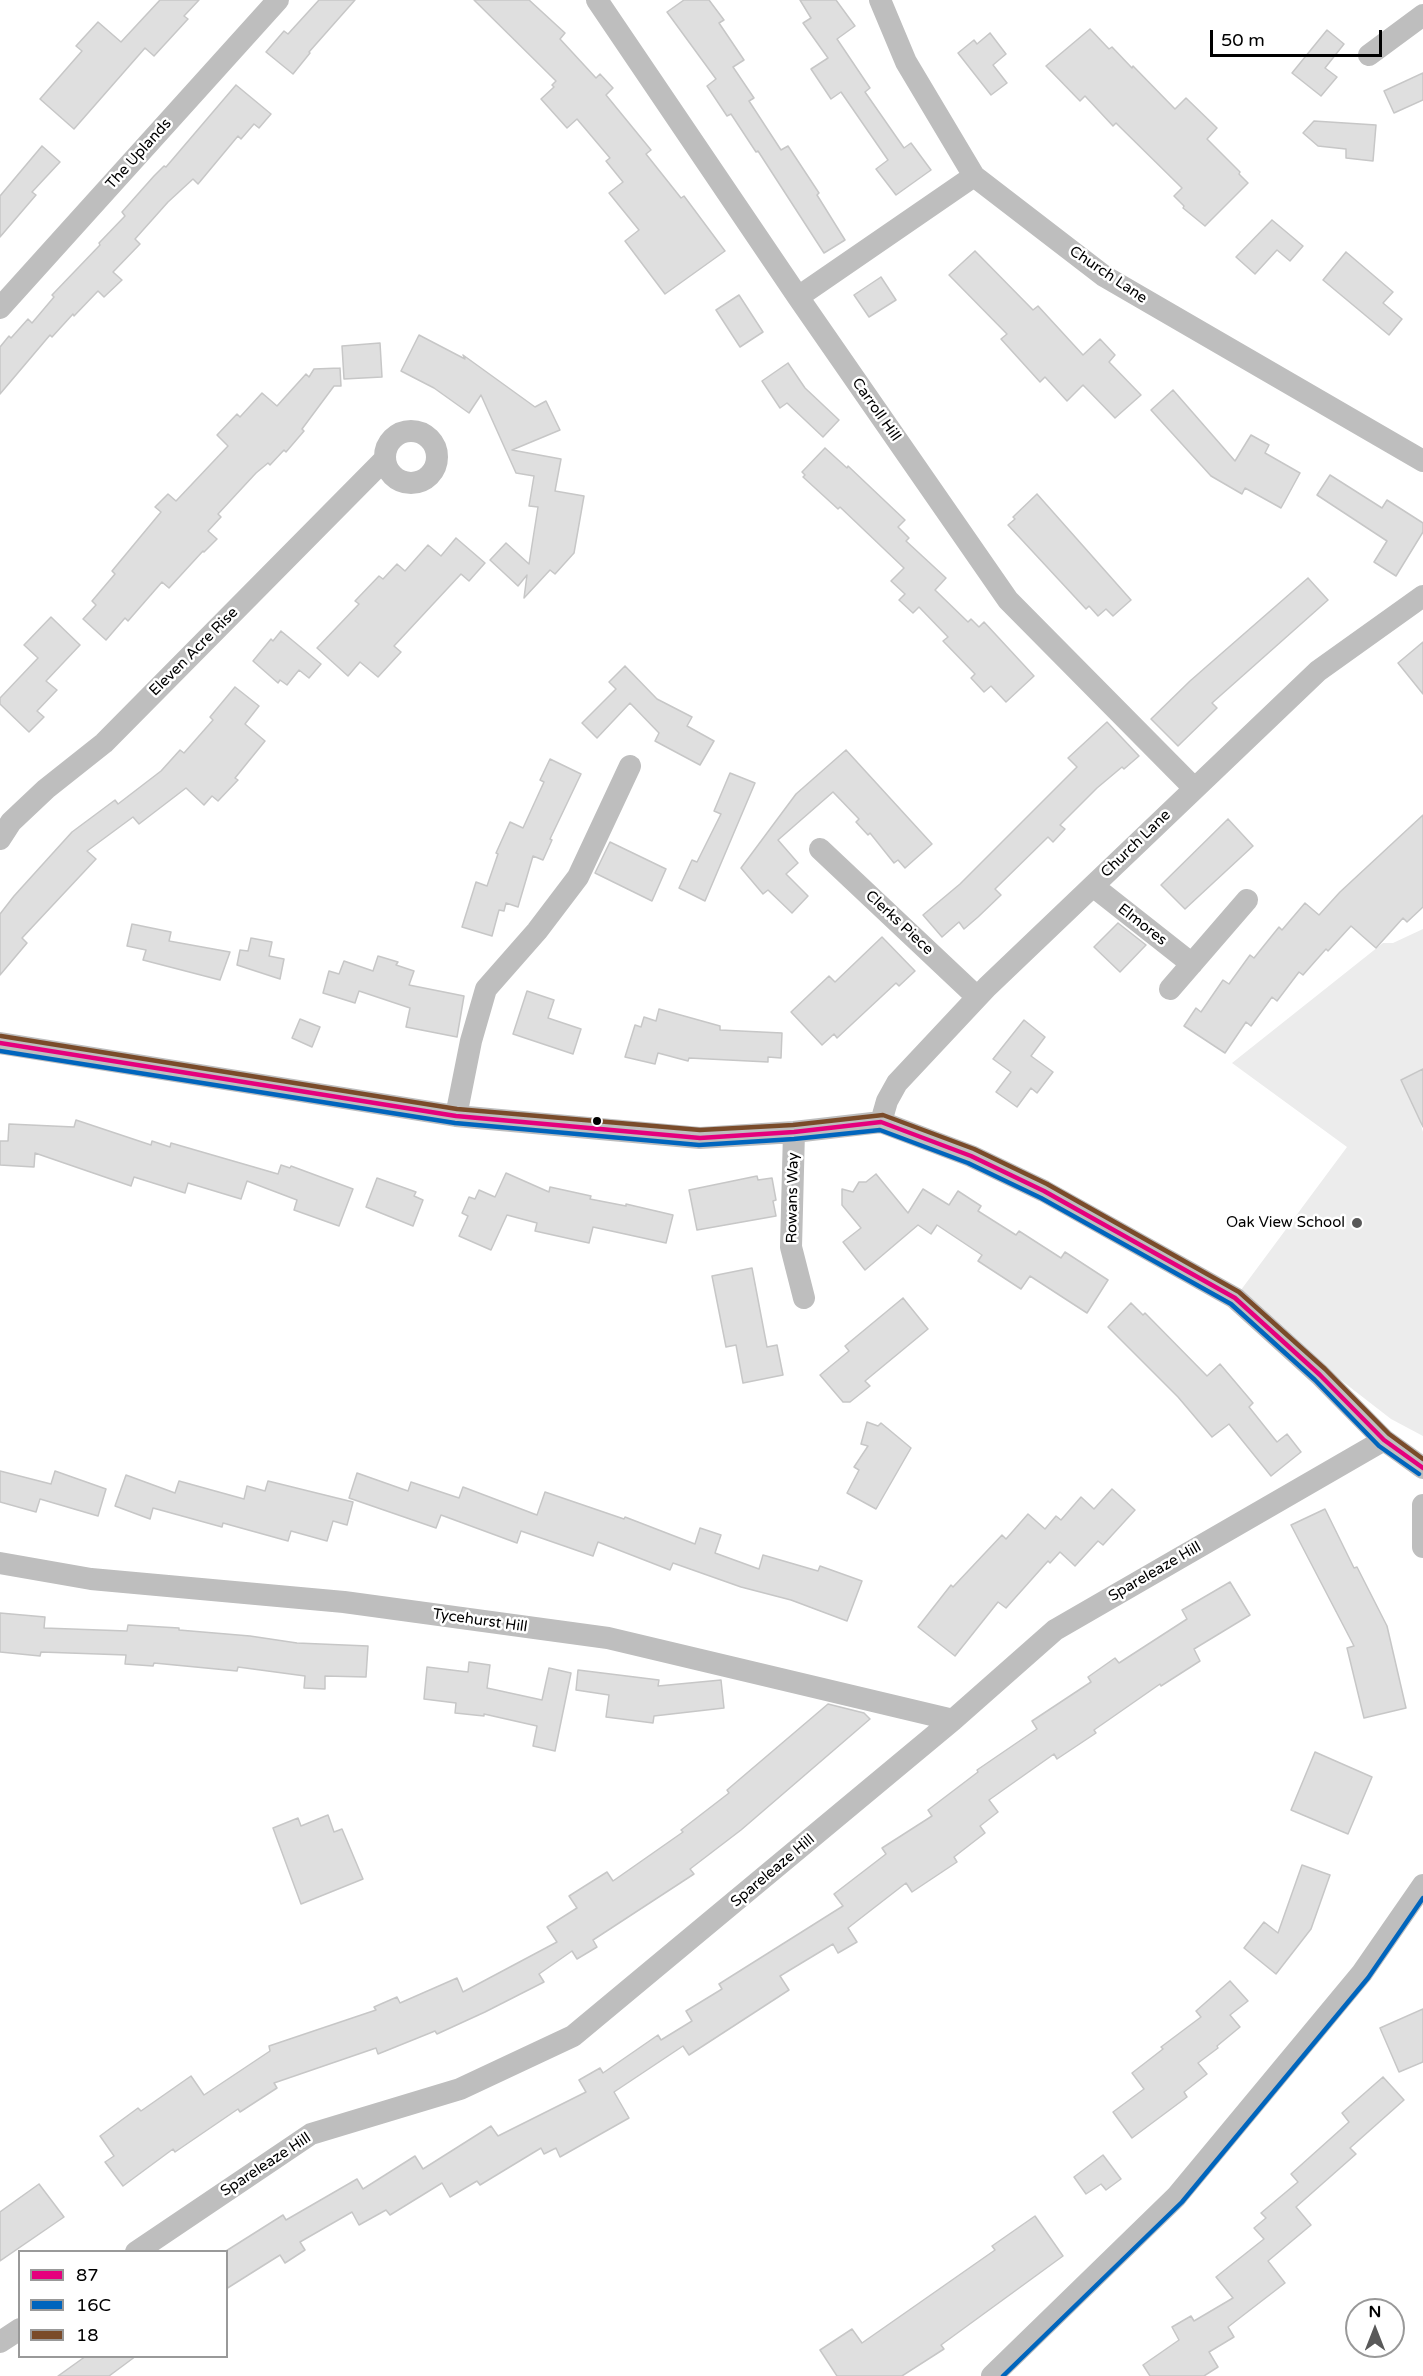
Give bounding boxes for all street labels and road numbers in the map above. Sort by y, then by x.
street label: The Uplands [103,115,175,193]
street label: Church Lane [1066,242,1150,308]
street label: Carroll Hill [848,375,904,445]
street label: Eleven Acre Rise [146,604,242,700]
street label: Church Lane [1097,806,1175,882]
street label: Clerks Piece [861,887,937,959]
street label: Elmores [1114,900,1170,950]
street label: Rowans Way [783,1152,803,1244]
street label: Spareleaze Hill [1106,1538,1204,1606]
street label: Tycehurst Hill [431,1605,529,1637]
street label: Spareleaze Hill [727,1831,819,1911]
street label: Spareleaze Hill [218,2129,314,2201]

